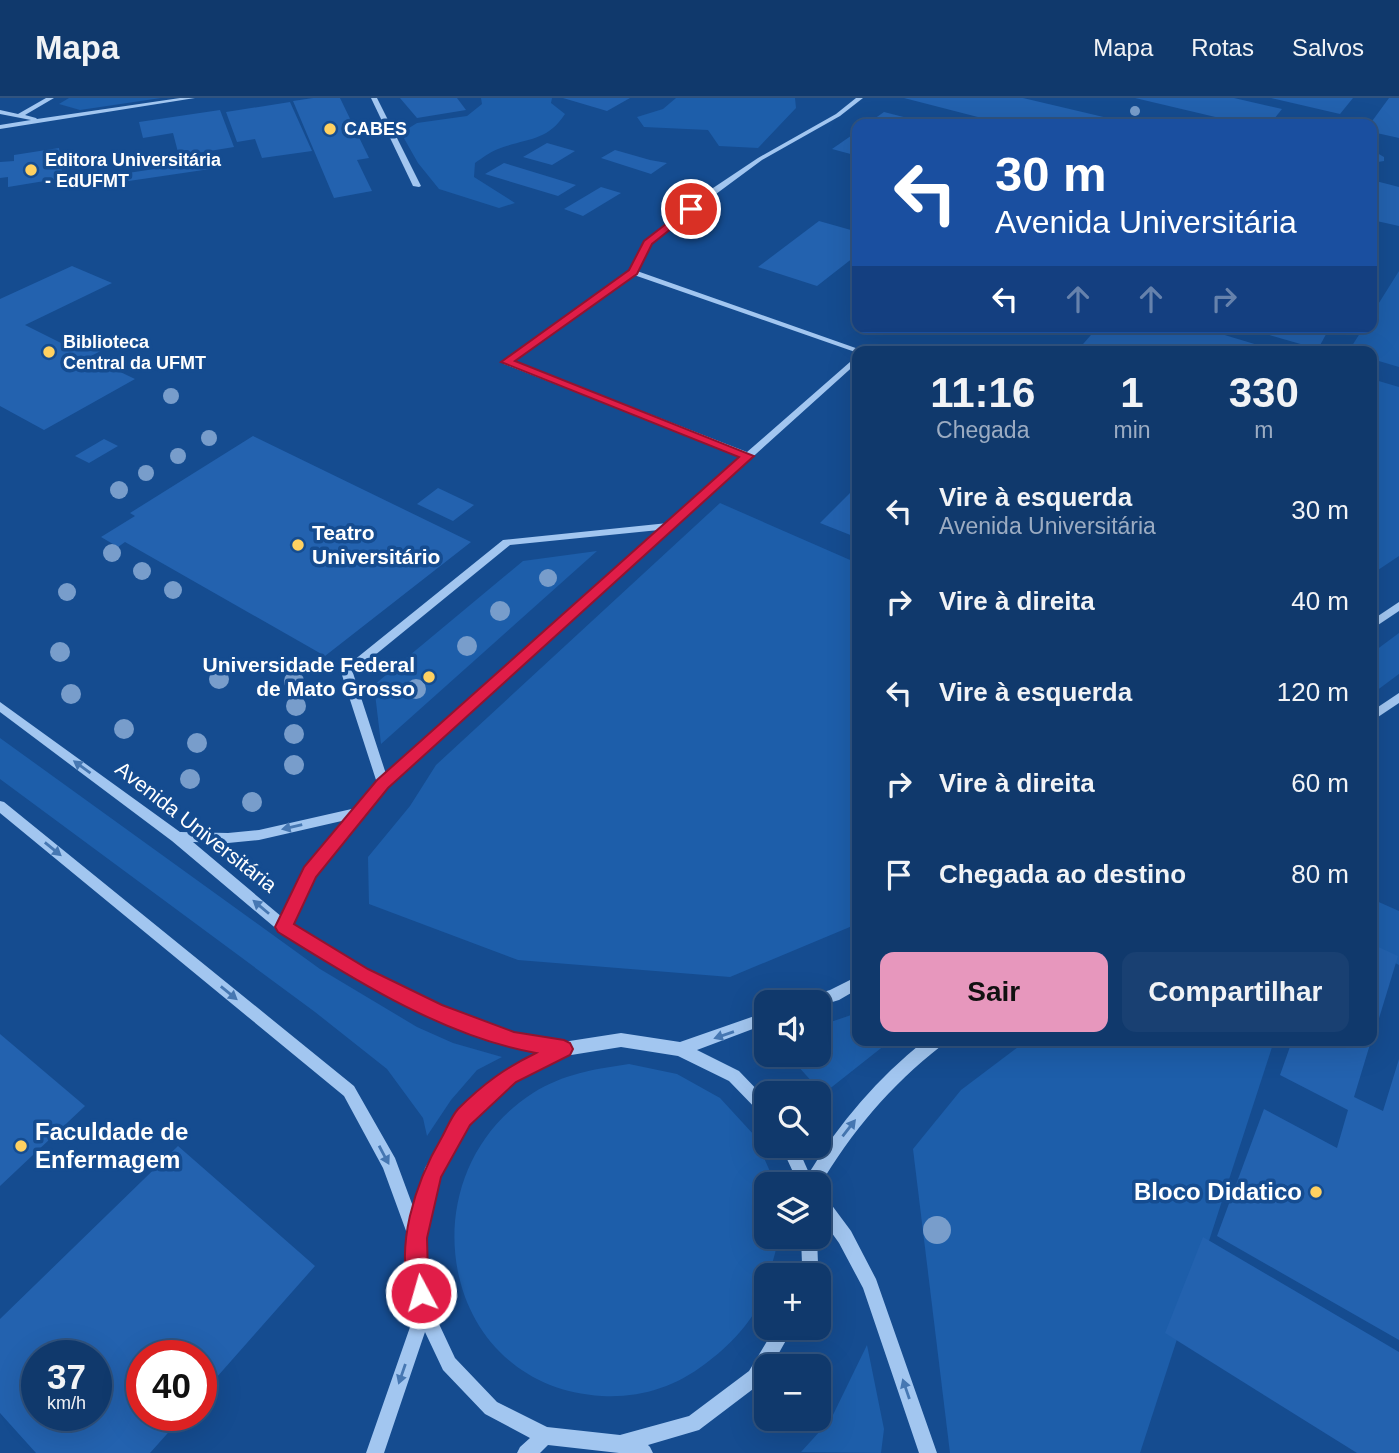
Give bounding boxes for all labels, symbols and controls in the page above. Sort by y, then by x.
text: Mapa [35,29,119,66]
text: Mapa [1093,34,1153,61]
text: Rotas [1191,34,1254,61]
text: Salvos [1292,34,1364,61]
place label: CABES [344,119,407,139]
marker: CABES [322,121,338,137]
icon: left [880,147,971,238]
text: 30 m [995,147,1107,201]
place label: Editora Universitária - EdUFMT [45,150,222,191]
marker: Editora Universitária - EdUFMT [23,162,39,178]
pin [661,179,721,239]
icon: arrive [672,190,710,228]
text: Avenida Universitária [995,204,1297,240]
icon: left [986,280,1024,318]
icon: ahead [1059,280,1097,318]
icon: ahead [1132,280,1170,318]
icon: right [1205,280,1243,318]
place label: Biblioteca Central da UFMT [63,332,206,373]
marker: Biblioteca Central da UFMT [41,344,57,360]
text: 11:16 [930,369,1035,416]
text: 1 [1120,369,1144,416]
text: 330 [1229,369,1299,416]
text: Chegada [936,417,1029,443]
text: min [1113,417,1151,443]
text: m [1254,417,1273,443]
text: Vire à esquerda [939,482,1132,512]
icon: left [880,492,918,530]
text: 30 m [1291,495,1349,525]
text: Avenida Universitária [939,513,1156,539]
place label: Teatro Universitário [312,521,440,568]
marker: Teatro Universitário [290,537,306,553]
icon: right [880,583,918,621]
text: Vire à direita [939,586,1095,616]
text: 40 m [1291,586,1349,616]
place label: Universidade Federal de Mato Grosso [203,653,415,700]
marker: Universidade Federal de Mato Grosso [421,669,437,685]
icon: left [880,674,918,712]
text: Vire à esquerda [939,677,1132,707]
text: 120 m [1277,677,1349,707]
street label: Avenida Universitária [111,757,282,897]
one-way arrow [73,760,91,774]
icon: right [880,765,918,803]
text: Vire à direita [939,768,1095,798]
text: 60 m [1291,768,1349,798]
one-way arrow [281,822,303,833]
one-way arrow [44,841,61,856]
icon: arrive [880,856,918,894]
text: Chegada ao destino [939,859,1186,889]
text: 80 m [1291,859,1349,889]
one-way arrow [252,900,270,915]
button: Sair [880,952,1108,1032]
button: Compartilhar [1122,952,1349,1032]
one-way arrow [221,985,238,1000]
map controls [754,990,831,1431]
button: sound [754,990,831,1067]
one-way arrow [713,1030,734,1041]
button: search [754,1081,831,1158]
place label: Faculdade de Enfermagem [35,1118,188,1173]
one-way arrow [841,1120,856,1138]
marker: Faculdade de Enfermagem [13,1138,29,1154]
one-way arrow [377,1145,389,1165]
button: layers [754,1172,831,1249]
place label: Bloco Didatico [1134,1178,1302,1205]
marker: Bloco Didatico [1308,1184,1324,1200]
position arrow [384,1256,458,1330]
button: + [754,1263,831,1340]
speed limit sign: 40 [126,1340,217,1431]
button: − [754,1354,831,1431]
text: 37 [47,1357,86,1396]
one-way arrow [396,1364,407,1385]
one-way arrow [900,1378,911,1399]
text: km/h [47,1393,86,1413]

